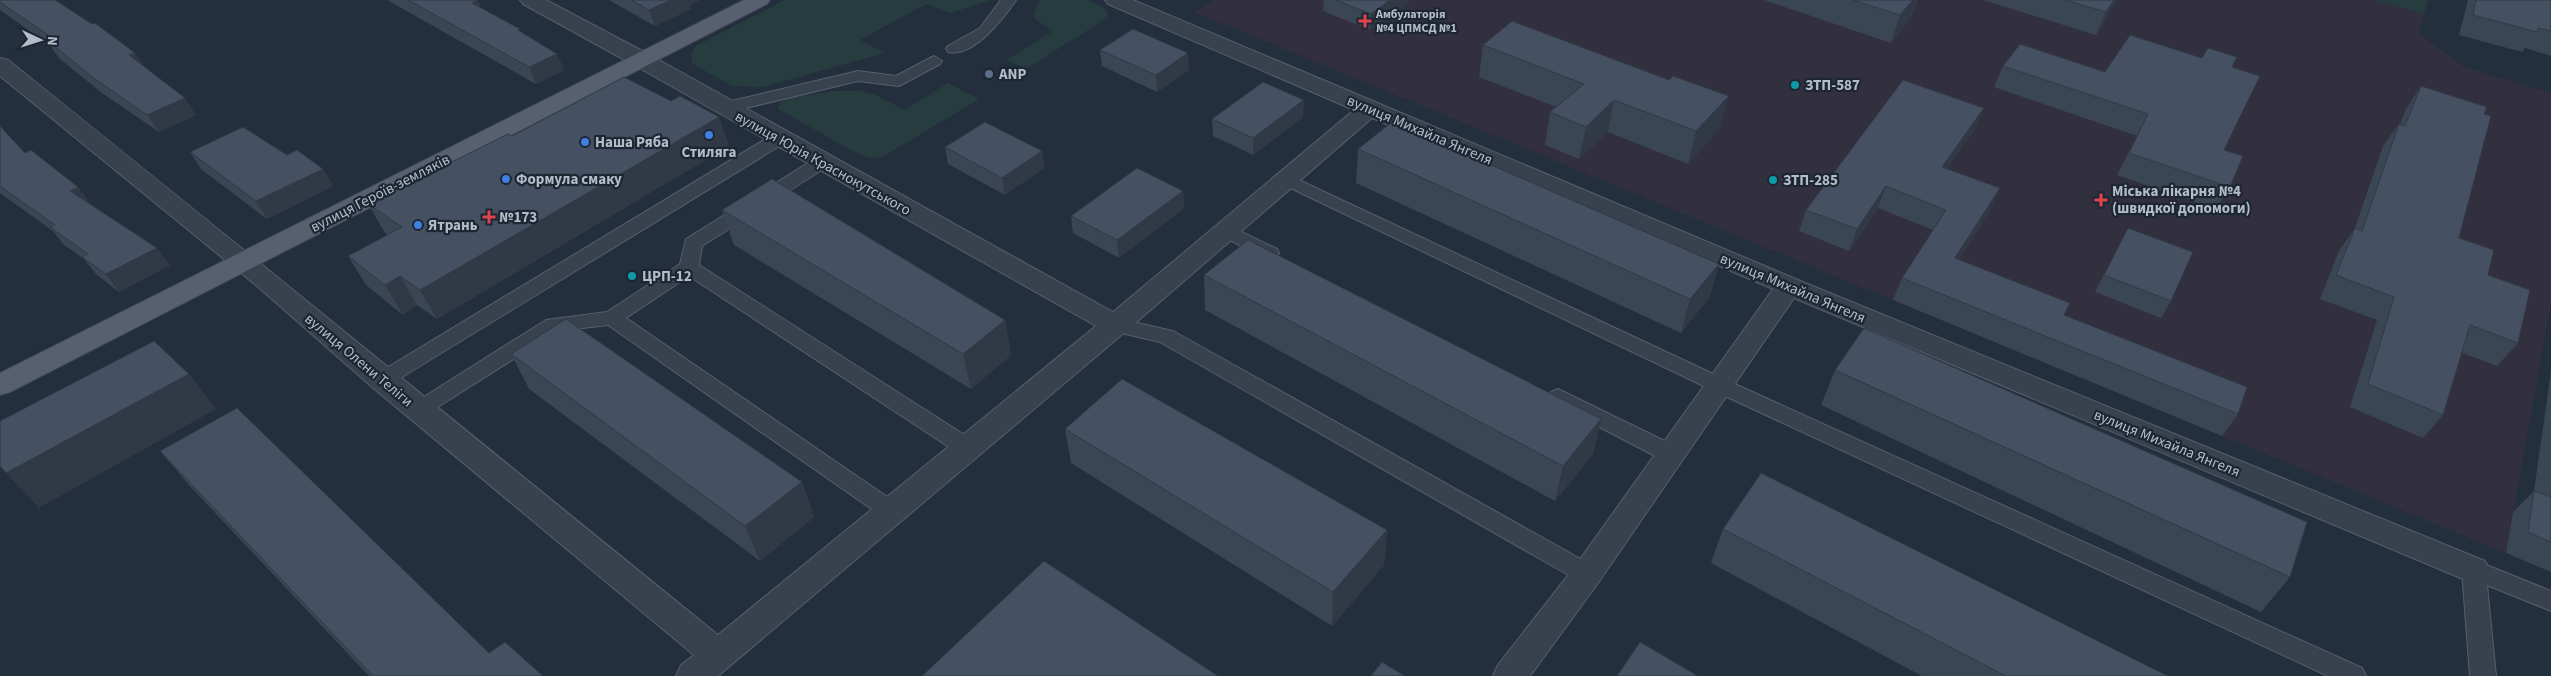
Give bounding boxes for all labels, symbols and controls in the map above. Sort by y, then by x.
place label: Амбулаторія №4 ЦПМСД №1 [1375,6,1457,37]
marker: Амбулаторія №4 ЦПМСД №1 [1358,14,1372,28]
north arrow [15,15,65,65]
text: N [42,35,62,46]
place label: ANP [998,64,1027,85]
marker: ANP [983,68,995,80]
place label: ЗТП-587 [1805,75,1860,96]
marker: ЗТП-587 [1789,79,1801,91]
street label: вулиця Михайла Янгеля [1344,90,1496,171]
street label: вулиця Юрія Краснокутського [731,106,915,221]
marker: Стиляга [703,129,715,141]
place label: Наша Ряба [595,132,669,153]
marker: Наша Ряба [579,136,591,148]
place label: Стиляга [682,142,737,163]
street label: вулиця Героїв-земляків [307,149,454,238]
place label: Формула смаку [516,169,622,190]
place label: ЗТП-285 [1783,170,1838,191]
marker: Формула смаку [500,173,512,185]
marker: ЗТП-285 [1767,174,1779,186]
place label: Міська лікарня №4 (швидкої допомоги) [2112,181,2251,219]
marker: Міська лікарня №4 (швидкої допомоги) [2094,193,2108,207]
place label: №173 [499,207,537,228]
marker: №173 [483,211,495,223]
place label: Ятрань [428,215,478,236]
marker: Ятрань [412,219,424,231]
street label: вулиця Михайла Янгеля [1717,248,1869,329]
place label: ЦРП-12 [642,266,692,287]
marker: ЦРП-12 [626,270,638,282]
street label: вулиця Олени Теліги [300,309,418,412]
street label: вулиця Михайла Янгеля [2090,404,2243,482]

